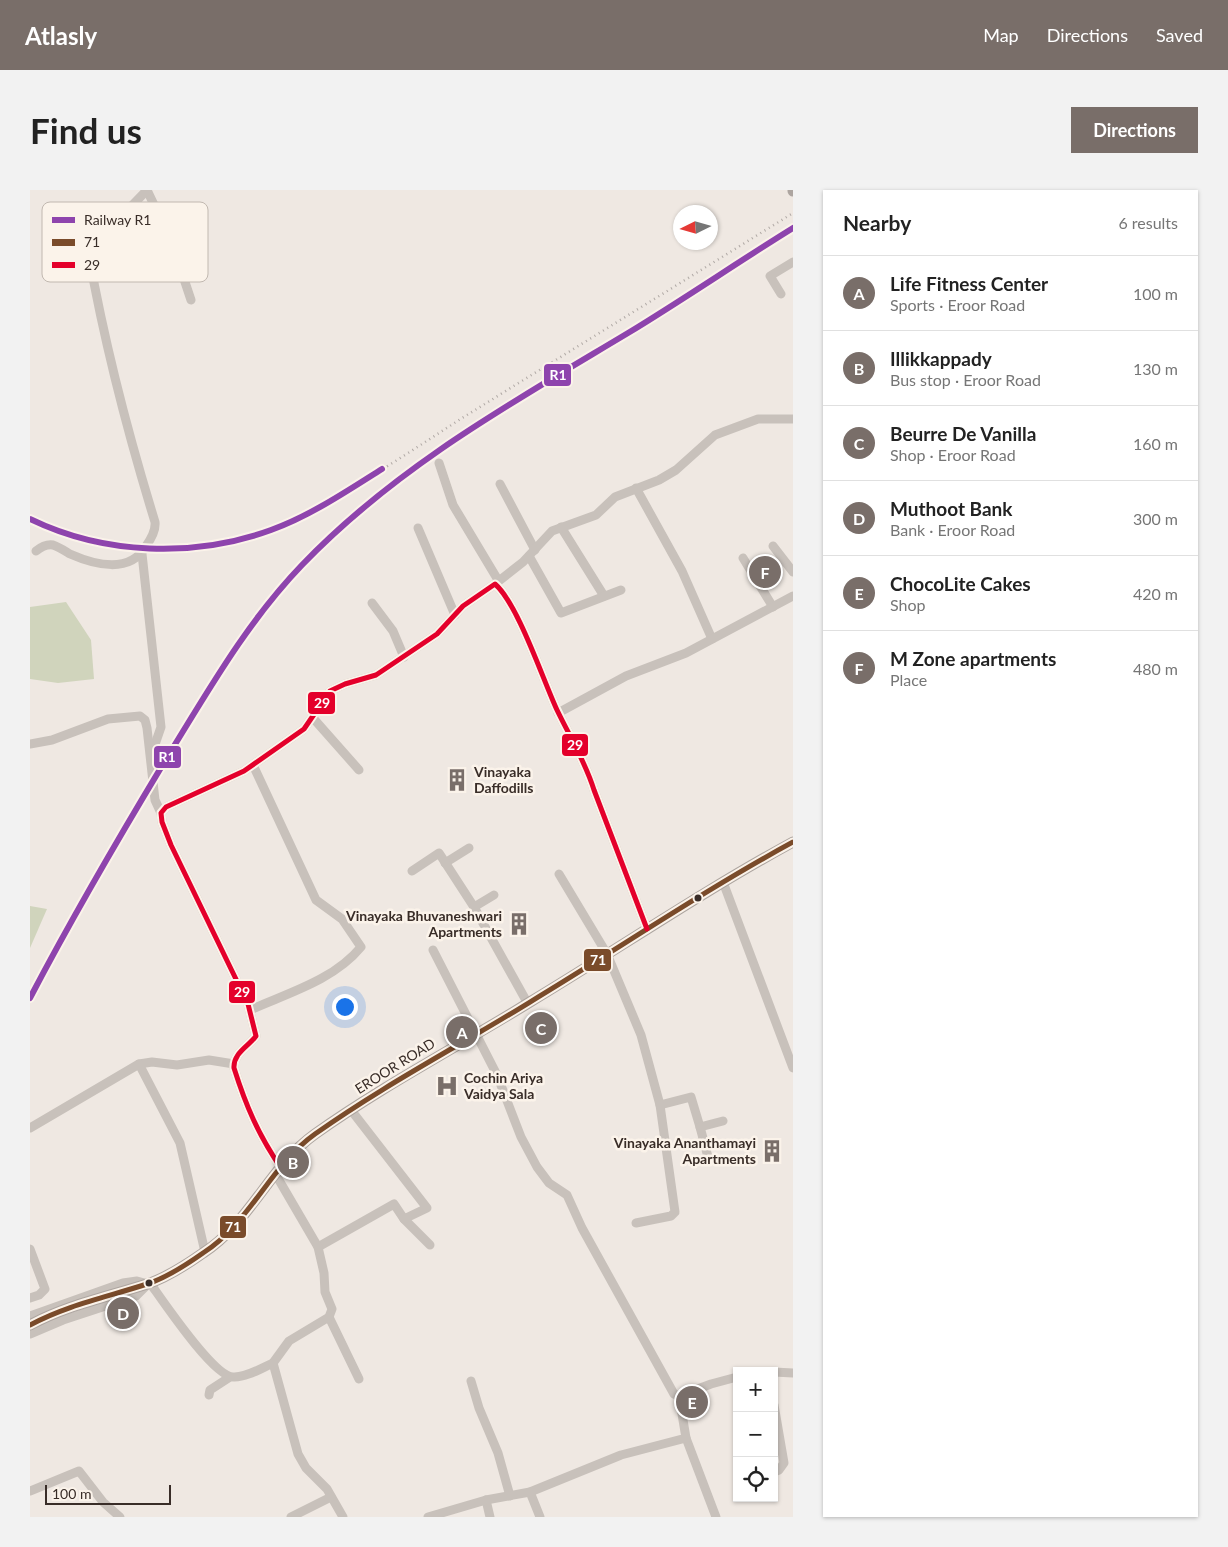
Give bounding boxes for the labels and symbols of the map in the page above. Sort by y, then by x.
legend [42,202,208,282]
north arrow [673,205,718,250]
text: Railway R1 [84,211,151,228]
text: 71 [84,233,100,250]
text: 29 [84,256,100,273]
line badge: R1 [543,363,572,387]
text: R1 [549,366,567,383]
pin: F [749,553,781,591]
line badge: 29 [307,691,336,715]
text: 29 [314,694,330,711]
line badge: 29 [561,733,589,757]
text: 29 [567,736,583,753]
line badge: R1 [153,745,182,769]
text: R1 [158,748,176,765]
place label: Vinayaka Daffodills [473,763,533,796]
building icon: Vinayaka Daffodills [444,767,470,793]
unlabelled marker [693,893,703,903]
place label: Vinayaka Bhuvaneshwari Apartments [345,907,502,940]
building icon: Vinayaka Bhuvaneshwari Apartments [506,911,532,937]
line badge: 71 [583,948,612,972]
text: 71 [590,951,606,968]
line badge: 29 [228,980,256,1004]
text: 29 [234,983,250,1000]
your location [332,994,358,1020]
pin: C [525,1009,557,1047]
pin: A [446,1013,478,1051]
street label: EROOR ROAD [352,1034,438,1097]
place label: Cochin Ariya Vaidya Sala [463,1069,543,1102]
hospital icon: Cochin Ariya Vaidya Sala [434,1073,460,1099]
place label: Vinayaka Ananthamayi Apartments [613,1134,756,1167]
building icon: Vinayaka Ananthamayi Apartments [759,1138,785,1164]
pin: B [277,1143,309,1181]
line badge: 71 [219,1215,247,1239]
text: 71 [225,1218,241,1235]
unlabelled marker [144,1278,154,1288]
pin: D [107,1294,139,1332]
pin: E [676,1383,708,1421]
scale bar [45,1482,171,1505]

